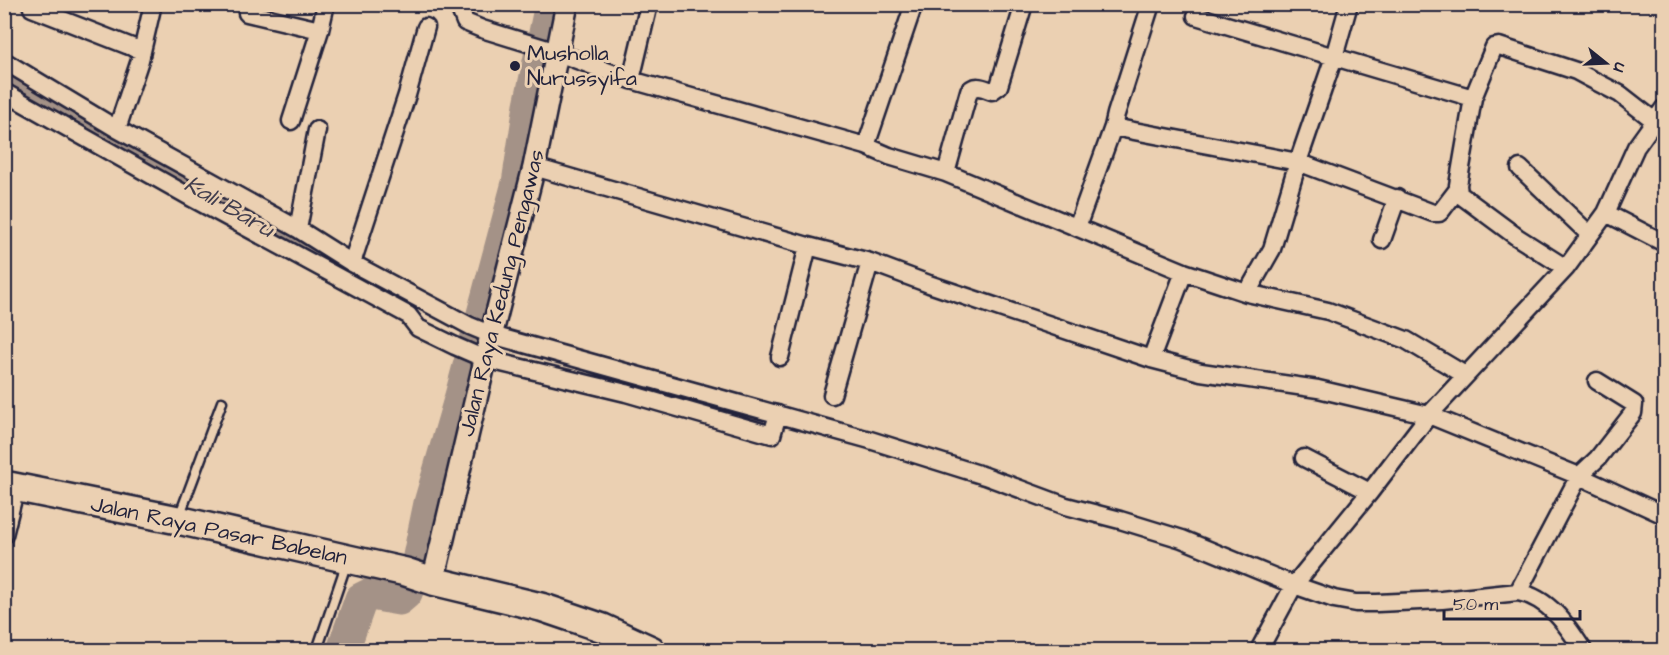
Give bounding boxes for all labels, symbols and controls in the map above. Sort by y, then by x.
north arrow [1576,33,1636,93]
place label: Musholla Nurussyifa [527,38,637,95]
marker: Musholla Nurussyifa [508,59,522,73]
text: U [1607,60,1631,75]
street label: Jalan Raya Kedung Pengawas [451,146,554,440]
water label: Kali Baru [178,168,282,247]
street label: Jalan Raya Pasar Babelan [88,489,350,574]
scale bar [1444,583,1580,621]
text: 50 m [1453,592,1498,617]

